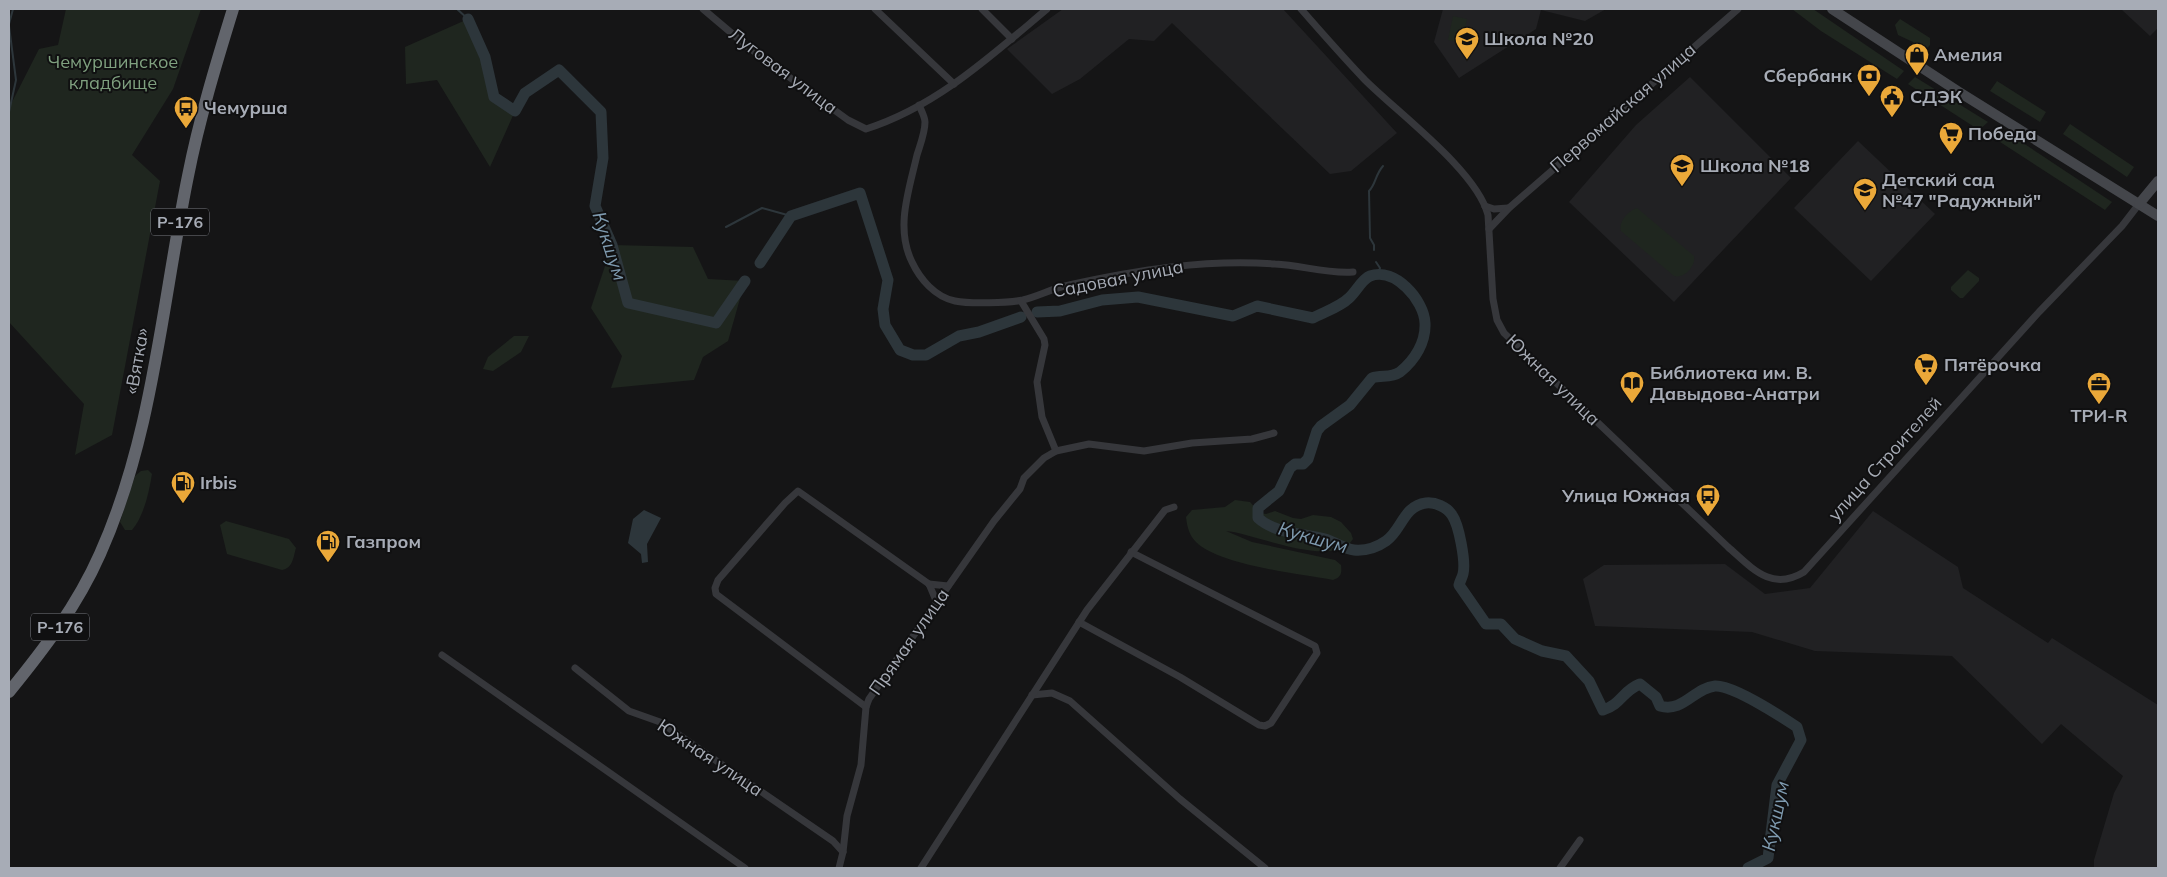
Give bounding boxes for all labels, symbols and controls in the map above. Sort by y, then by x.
street label: Луговая улица [724,22,842,119]
school or university icon: Школа №20 [1454,26,1480,60]
place label: Школа №20 [1484,27,1594,50]
street label: Первомайская улица [1545,38,1700,177]
shop icon: Амелия [1904,42,1930,76]
place label: Амелия [1934,43,2002,66]
park label: Чемуршинское кладбище [48,50,178,94]
bank icon: Сбербанк [1856,63,1882,97]
place label: Сбербанк [1763,64,1853,87]
public building icon: СДЭК [1879,84,1905,118]
place label: СДЭК [1910,85,1963,108]
bus stop icon: Чемурша [173,95,199,129]
place label: Чемурша [204,96,288,119]
supermarket icon: Победа [1938,121,1964,155]
place label: Победа [1968,122,2037,145]
school or university icon: Школа №18 [1669,153,1695,187]
place label: Школа №18 [1700,154,1810,177]
place label: Детский сад №47 "Радужный" [1882,168,2041,212]
school or university icon: Детский сад №47 "Радужный" [1852,177,1878,211]
road number: Р-176 [151,208,209,236]
water label: Кукшум [588,208,632,284]
street label: Садовая улица [1051,255,1185,302]
street label: «Вятка» [119,326,154,396]
street label: Южная улица [1501,329,1605,430]
supermarket icon: Пятёрочка [1913,352,1939,386]
place label: Пятёрочка [1944,353,2041,376]
place label: Библиотека им. В. Давыдова-Анатри [1650,361,1820,405]
library icon: Библиотека им. В. Давыдова-Анатри [1619,370,1645,404]
office icon: ТРИ-R [2086,371,2112,405]
street label: улица Строителей [1823,392,1946,526]
place label: ТРИ-R [2070,404,2128,427]
fuel station icon: Irbis [170,470,196,504]
place label: Irbis [200,471,237,494]
bus stop icon: Улица Южная [1695,483,1721,517]
place label: Улица Южная [1561,484,1690,507]
water label: Кукшум [1276,516,1351,558]
fuel station icon: Газпром [315,529,341,563]
place label: Газпром [346,530,421,553]
street label: Прямая улица [863,584,954,699]
road number: Р-176 [31,614,89,640]
street label: Южная улица [653,714,767,801]
water label: Кукшум [1756,779,1794,853]

